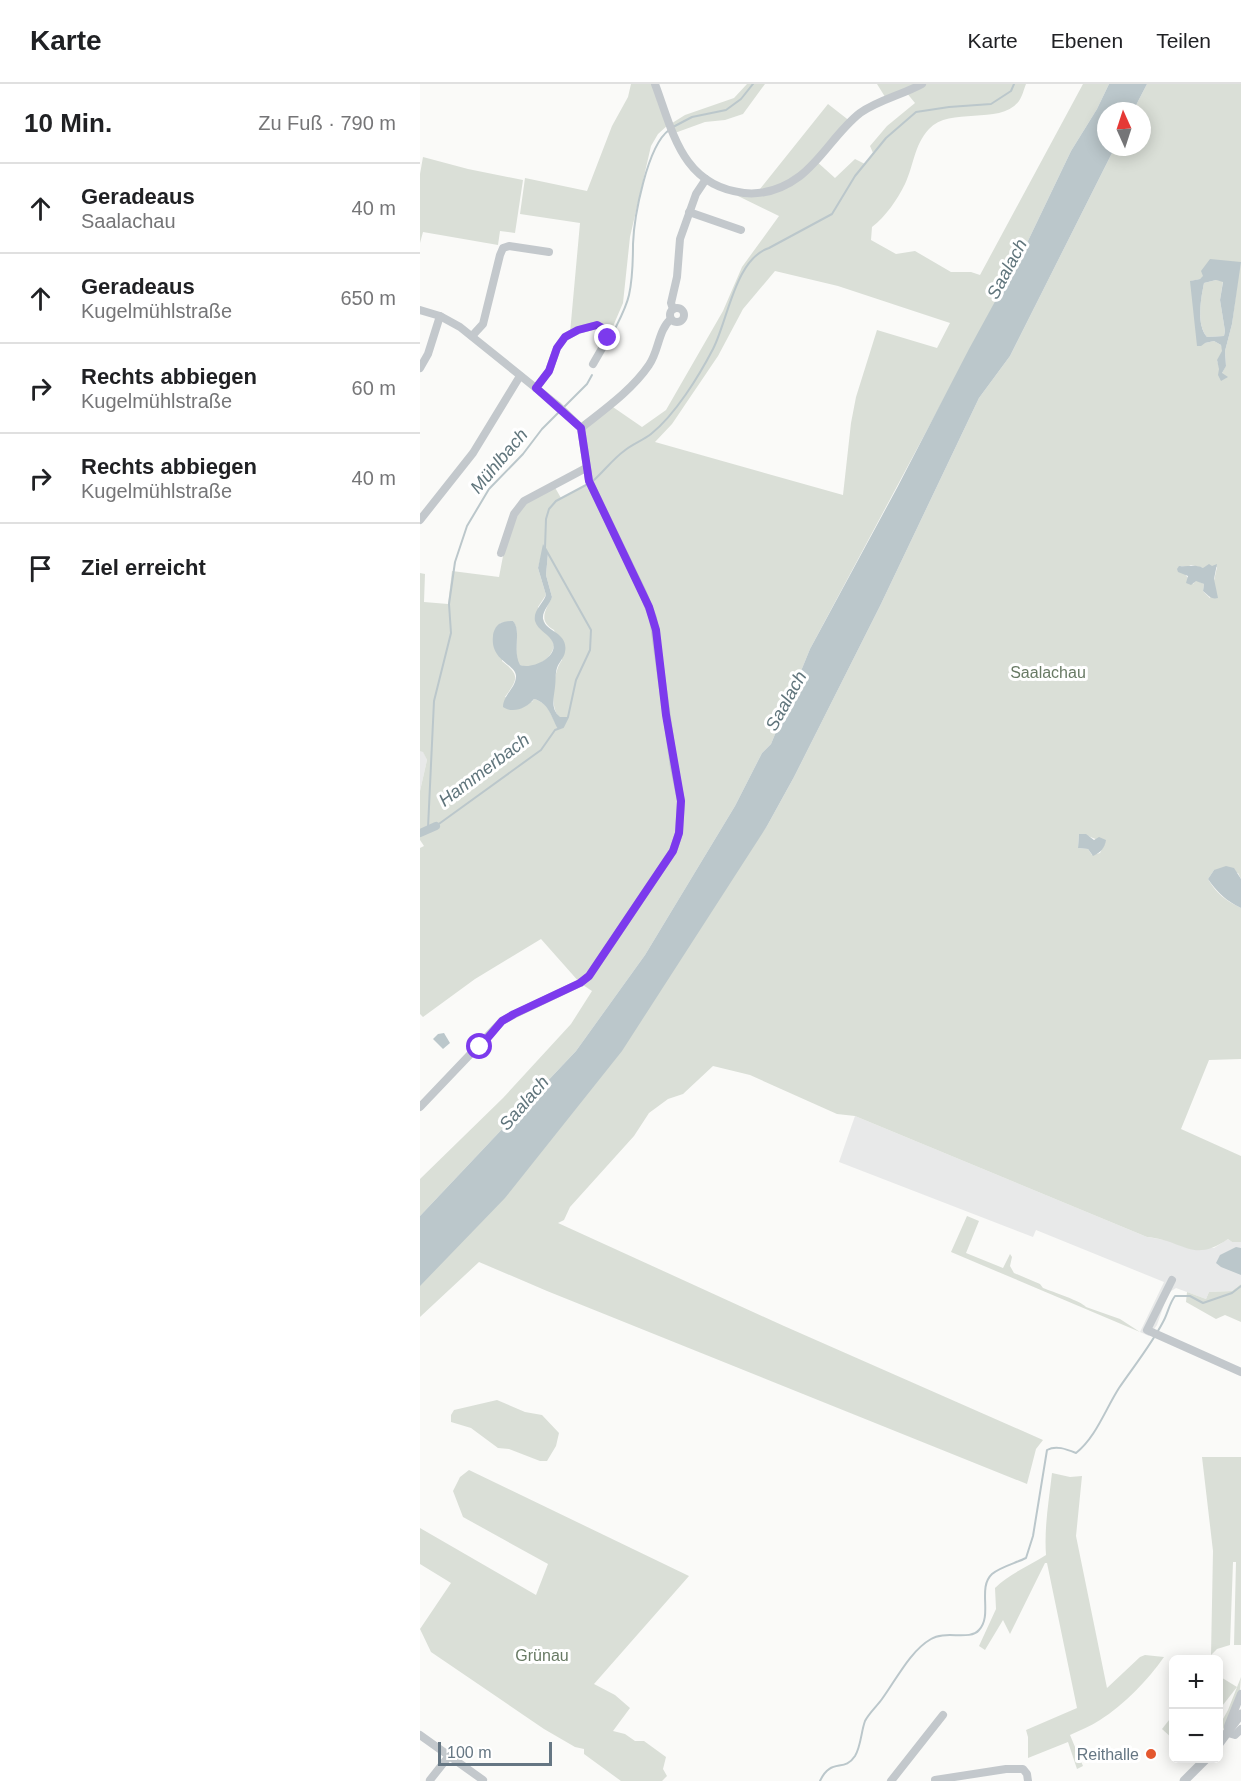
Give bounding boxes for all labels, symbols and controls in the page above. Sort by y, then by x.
text: Karte [30,25,102,56]
text: Karte [968,29,1018,52]
text: Ebenen [1051,29,1123,52]
text: Teilen [1156,29,1211,52]
north arrow [1097,102,1151,156]
text: 10 Min. [24,108,112,138]
text: Zu Fuß · 790 m [258,112,396,134]
text: Geradeaus [81,184,195,209]
icon: ahead [24,192,57,225]
text: 40 m [352,197,396,219]
text: Saalachau [81,210,176,232]
water label: Saalach [983,236,1031,302]
text: Geradeaus [81,274,195,299]
icon: ahead [24,282,57,315]
text: 650 m [340,287,396,309]
text: Kugelmühlstraße [81,300,232,322]
route end [594,324,620,350]
text: Rechts abbiegen [81,364,257,389]
icon: right [24,372,57,405]
text: 60 m [352,377,396,399]
text: Kugelmühlstraße [81,390,232,412]
water label: Mühlbach [466,425,532,497]
text: Rechts abbiegen [81,454,257,479]
icon: right [24,462,57,495]
text: 40 m [352,467,396,489]
text: Kugelmühlstraße [81,480,232,502]
icon: arrive [24,552,57,585]
text: Ziel erreicht [81,555,206,580]
park label: Saalachau [1010,664,1086,681]
water label: Saalach [761,668,811,734]
water label: Hammerbach [435,730,533,810]
route start [466,1033,492,1059]
water label: Saalach [495,1072,553,1134]
park label: Grünau [515,1647,569,1664]
map controls [1169,1655,1223,1763]
button: + [1169,1655,1223,1709]
button: − [1169,1709,1223,1763]
scale bar [438,1739,552,1766]
text: 100 m [447,1744,491,1761]
place label: Reithalle [1077,1746,1139,1763]
marker: Reithalle [1144,1747,1158,1761]

